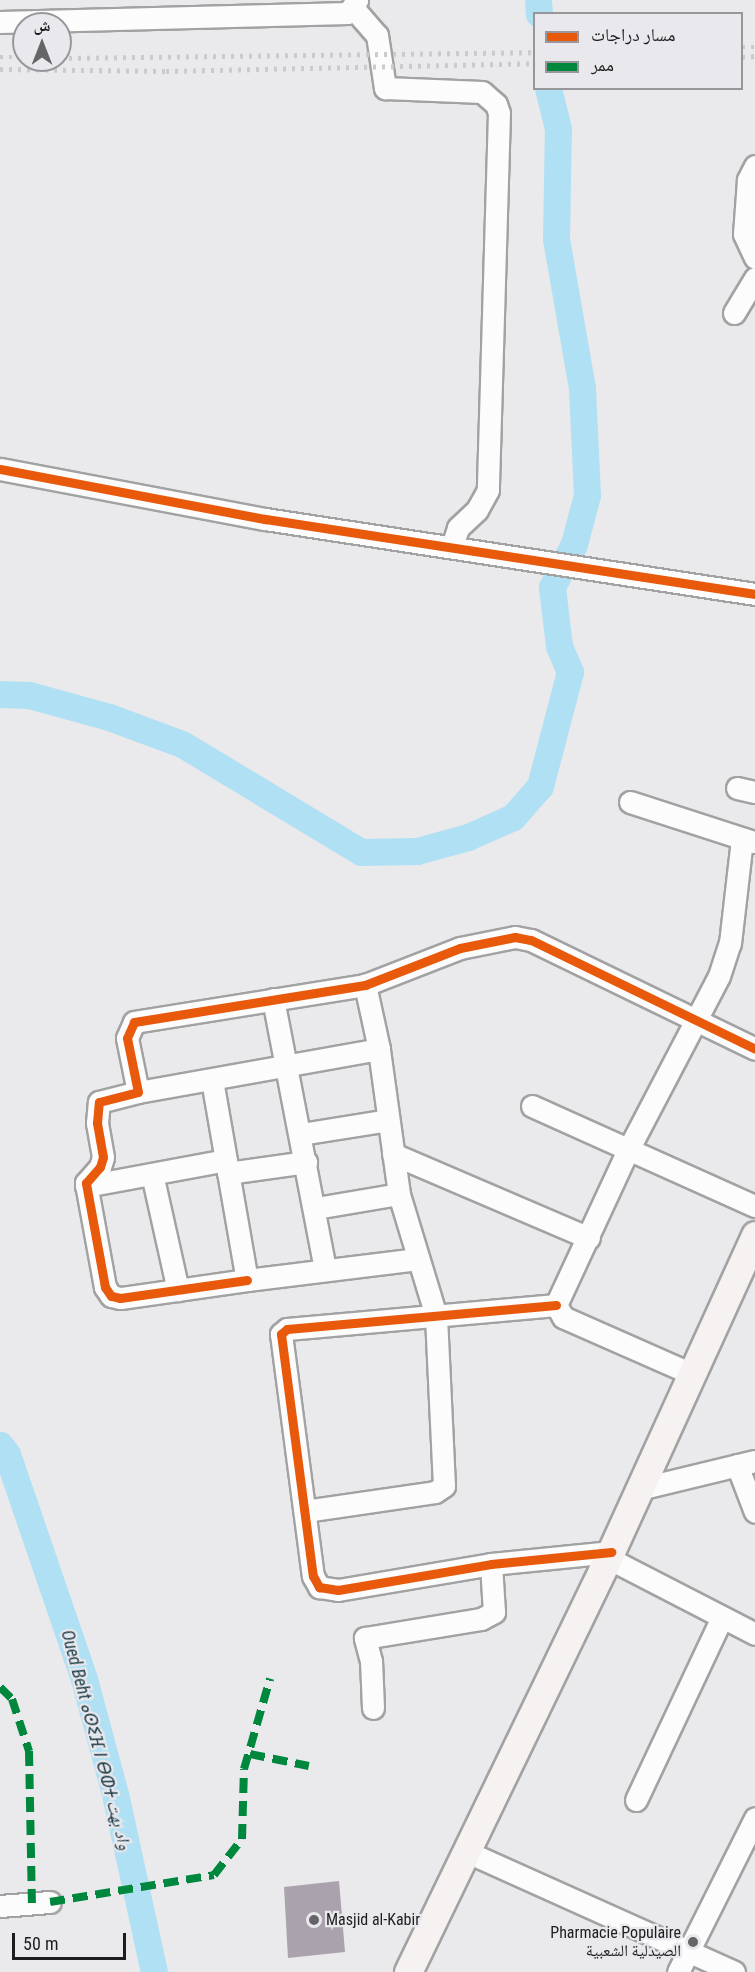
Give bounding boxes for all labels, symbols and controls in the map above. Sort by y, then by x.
north arrow [12,12,72,72]
legend [533,12,743,90]
text: ش [34,16,50,35]
text: مسار دراجات [591,24,675,45]
text: ممر [591,54,614,75]
water label: Oued Beht ⴰⵙⵉⴼ ⵏ ⴱⵀⵜ واد بهت [56,1628,136,1852]
place label: Masjid al-Kabir [326,1910,420,1930]
marker: Masjid al-Kabir [307,1913,321,1927]
scale bar [15,1921,129,1959]
place label: Pharmacie Populaire الصيدلية الشعبية [550,1923,681,1961]
text: 50 m [23,1933,58,1954]
marker: Pharmacie Populaire الصيدلية الشعبية [686,1935,700,1949]

